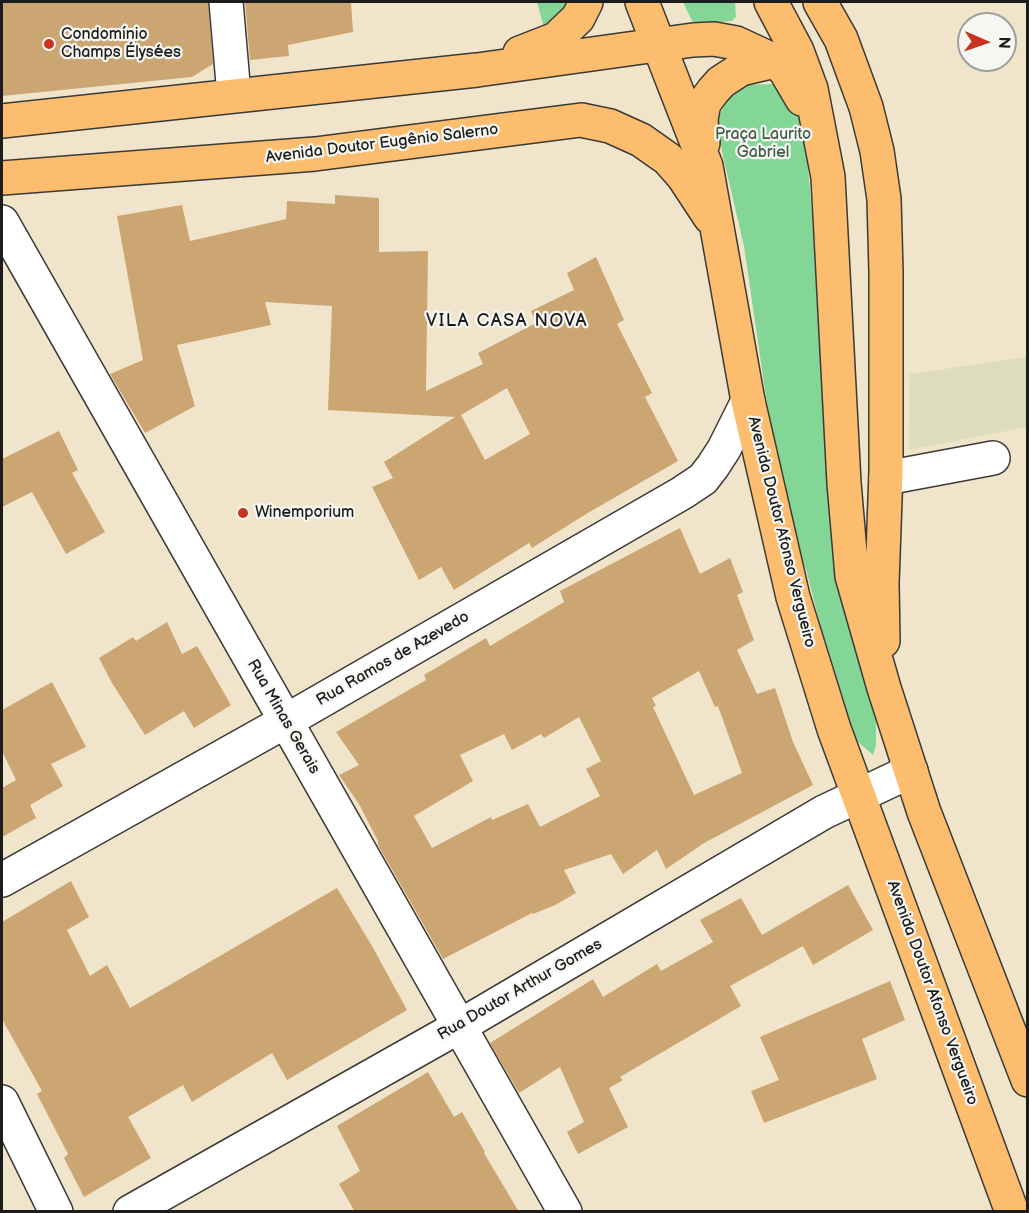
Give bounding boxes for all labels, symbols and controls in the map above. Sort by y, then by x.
north arrow [957,12,1017,72]
place label: Condomínio Champs Élysées [61,25,181,63]
text: N [994,36,1013,49]
marker: Condomínio Champs Élysées [42,37,56,51]
street label: Avenida Doutor Eugênio Salerno [265,120,499,168]
park label: Praça Laurito Gabriel [715,125,811,163]
district label: VILA CASA NOVA [426,310,588,332]
street label: Avenida Doutor Afonso Vergueiro [743,414,819,650]
place label: Winemporium [255,503,354,523]
marker: Winemporium [236,506,250,520]
street label: Rua Ramos de Azevedo [313,607,473,711]
street label: Rua Minas Gerais [242,656,324,778]
street label: Avenida Doutor Afonso Vergueiro [882,878,982,1108]
street label: Rua Doutor Arthur Gomes [434,935,606,1045]

